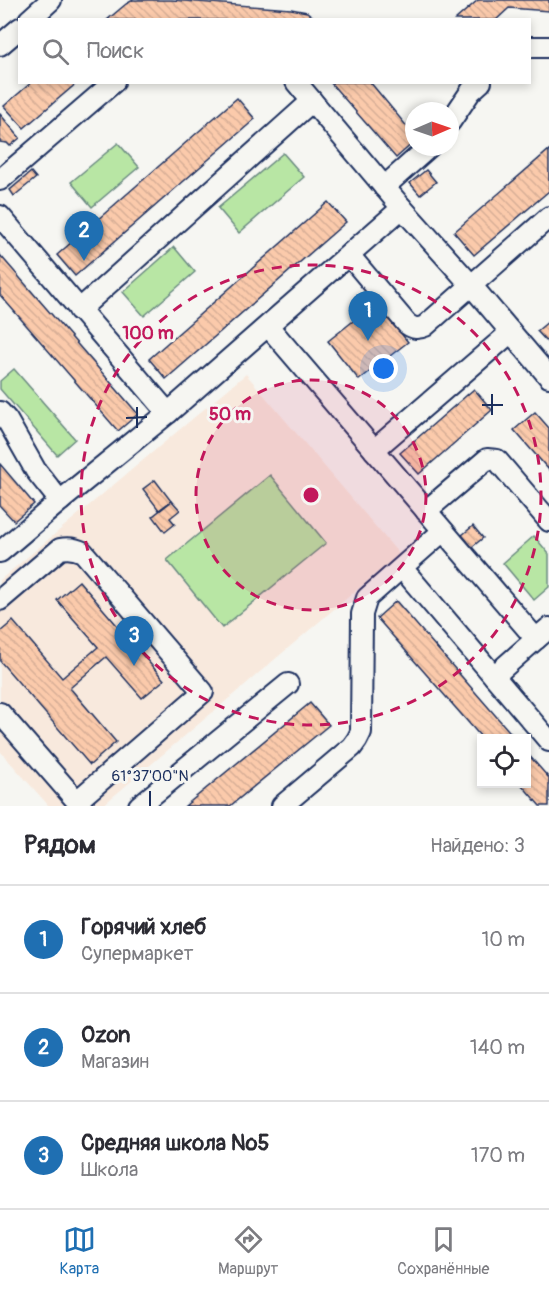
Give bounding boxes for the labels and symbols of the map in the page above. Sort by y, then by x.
north arrow [405,102,459,156]
pin: 2 [64,212,104,261]
pin: 1 [348,292,388,341]
text: 100 m [122,322,174,345]
your location [369,354,398,383]
text: 50 m [209,403,251,426]
centre of rings [301,485,321,505]
pin: 3 [114,616,154,666]
text: 61°37'00"N [111,767,189,786]

